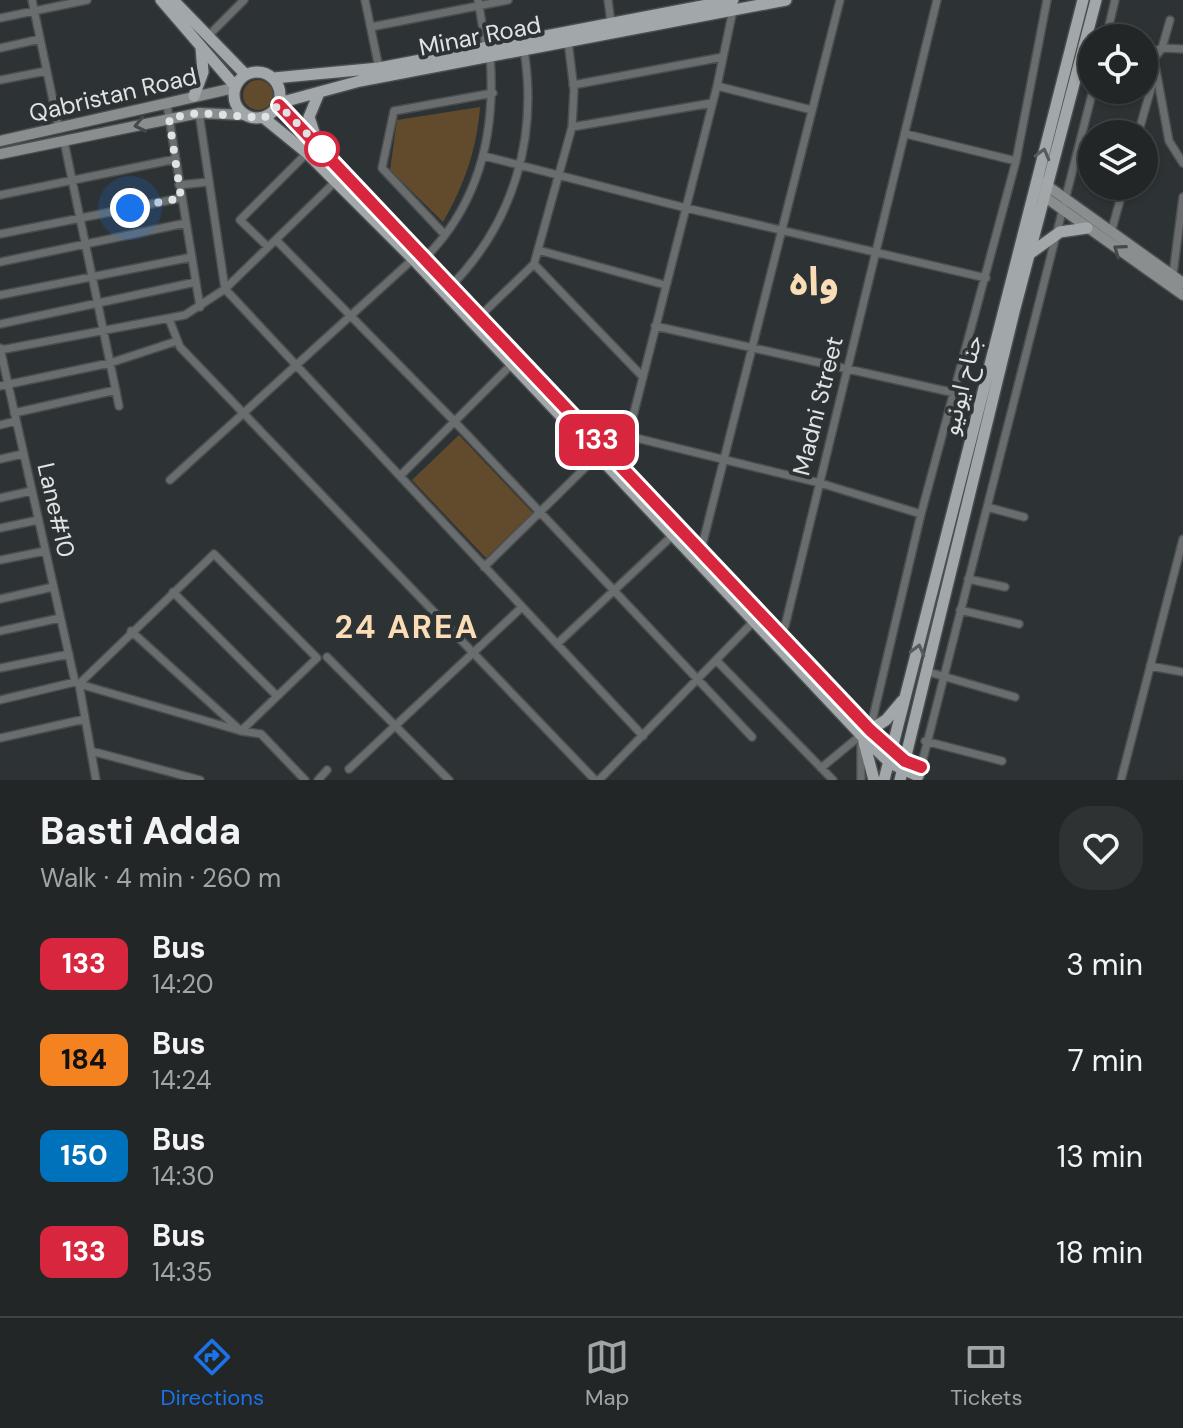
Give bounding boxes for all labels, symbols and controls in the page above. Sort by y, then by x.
street label: Minar Road [416,8,544,63]
map controls [1078,24,1158,200]
button: locate [1078,24,1158,104]
street label: Qabristan Road [26,60,200,129]
one-way arrow [134,116,147,133]
button: layers [1078,120,1158,200]
unlabelled marker [305,132,339,166]
one-way arrow [1033,148,1050,161]
your location [110,188,150,228]
one-way arrow [1114,245,1128,260]
district label: واہ [789,255,839,307]
street label: جناح ایونیو [934,332,991,439]
street label: Madni Street [785,333,850,479]
line badge: 133 [551,414,643,466]
text: 133 [575,421,619,458]
street label: Lane#10 [31,459,82,560]
district label: 24 AREA [335,606,479,648]
one-way arrow [908,644,925,658]
text: Basti Adda [40,806,241,856]
button: heart [1059,806,1143,890]
text: Walk · 4 min · 260 m [40,861,281,895]
text: Bus [152,928,206,967]
text: 133 [62,945,106,982]
text: 3 min [1066,945,1143,984]
text: 14:20 [152,967,214,1001]
text: Bus [152,1024,206,1063]
text: 184 [61,1041,107,1078]
text: 7 min [1068,1041,1143,1080]
text: 14:24 [152,1063,211,1097]
text: Bus [152,1120,206,1159]
text: 150 [60,1137,108,1174]
text: 13 min [1057,1137,1143,1176]
text: 14:30 [152,1159,214,1193]
text: Bus [152,1216,206,1255]
text: 133 [62,1233,106,1270]
text: 18 min [1056,1233,1143,1272]
text: 14:35 [152,1255,212,1289]
tab: Directions [160,1335,264,1412]
tab: Map [585,1335,629,1412]
tab: Tickets [950,1335,1023,1412]

